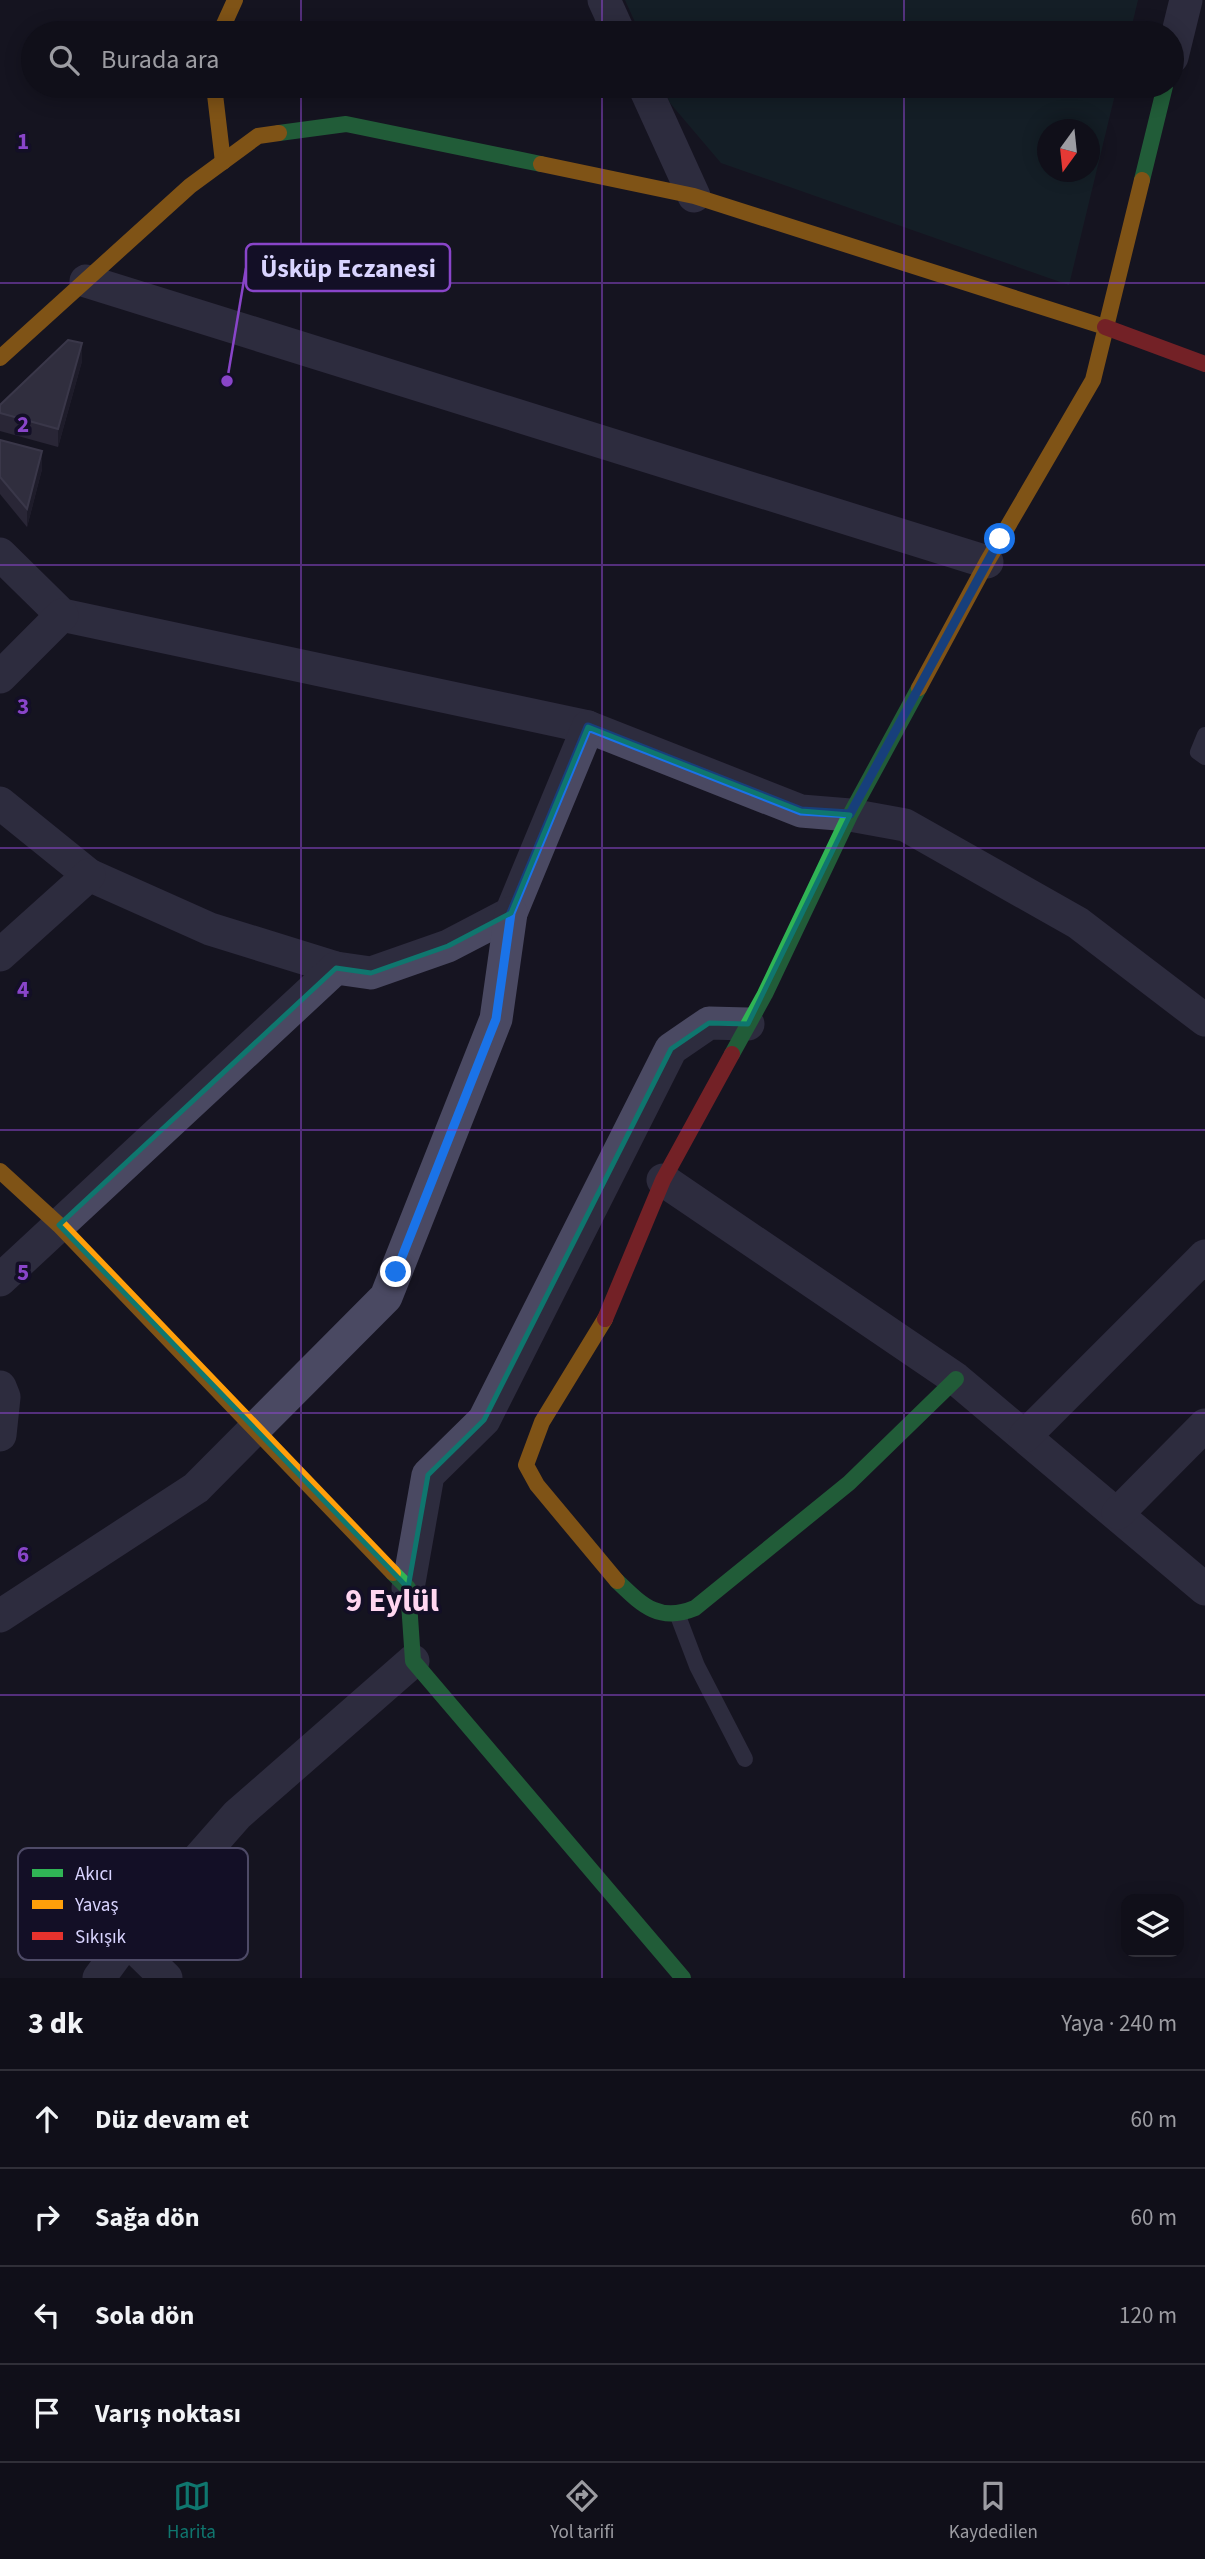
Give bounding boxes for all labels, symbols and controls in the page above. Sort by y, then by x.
search box [21,21,1184,98]
icon: search [45,41,83,79]
text: Burada ara [101,41,219,78]
north arrow [1037,119,1100,182]
text: 1 [17,125,29,158]
callout: Üsküp Eczanesi [246,244,450,291]
text: Üsküp Eczanesi [260,250,436,287]
text: 2 [17,408,29,441]
route start [984,523,1015,554]
text: 3 [17,690,29,723]
text: 4 [17,973,29,1006]
text: 5 [17,1256,29,1289]
route end [380,1256,411,1287]
text: 6 [17,1538,29,1571]
district label: 9 Eylül [345,1578,439,1624]
legend [18,1848,248,1960]
text: Akıcı [75,1861,113,1888]
text: Yavaş [74,1892,118,1919]
map controls [1121,1894,1184,1957]
button: layers [1121,1894,1184,1957]
text: Sıkışık [75,1924,127,1951]
text: 3 dk [28,2002,83,2045]
text: Yaya · 240 m [1061,2007,1177,2040]
icon: ahead [28,2100,66,2138]
text: Düz devam et [95,2101,249,2138]
text: 60 m [1130,2103,1177,2136]
icon: right [28,2198,66,2236]
text: Sağa dön [95,2199,200,2236]
text: 60 m [1130,2201,1177,2234]
icon: left [28,2296,66,2334]
text: Sola dön [95,2297,194,2334]
text: 120 m [1119,2299,1177,2332]
icon: arrive [28,2394,66,2432]
text: Varış noktası [95,2395,241,2432]
tab: Harita [167,2477,216,2546]
tab: Yol tarifi [550,2477,614,2546]
tab: Kaydedilen [949,2477,1038,2546]

